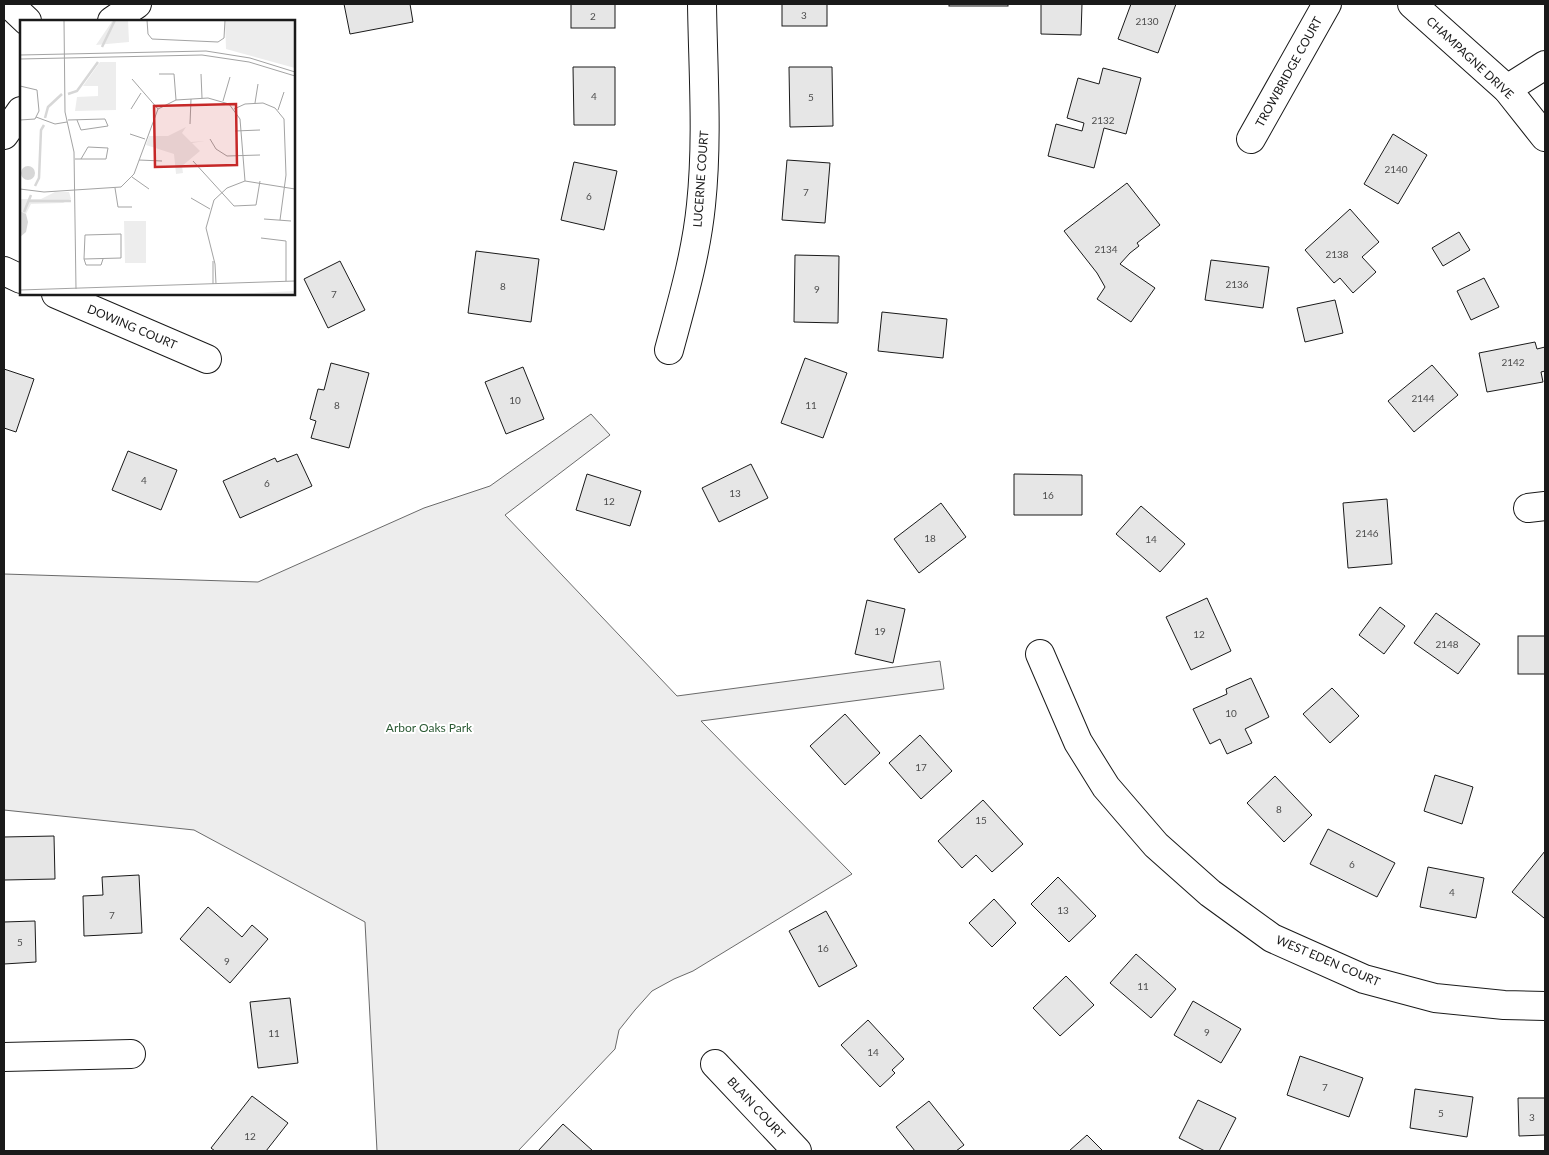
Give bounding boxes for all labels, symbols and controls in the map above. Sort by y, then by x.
house number: 3 [801,9,807,21]
house number: 2 [590,10,596,22]
street label: CHAMPAGNE DRIVE [1424,13,1517,102]
street label: TROWBRIDGE COURT [1252,14,1325,129]
house number: 2130 [1135,15,1159,27]
inset map [20,20,295,295]
house number: 4 [591,90,597,102]
house number: 5 [808,91,814,103]
house number: 2132 [1091,114,1115,126]
street label: LUCERNE COURT [690,130,711,228]
house number: 2140 [1384,163,1408,175]
house number: 7 [803,186,809,198]
house number: 6 [586,190,592,202]
house number: 2134 [1094,243,1118,255]
house number: 2138 [1325,248,1349,260]
house number: 2136 [1225,278,1249,290]
house number: 8 [500,280,506,292]
house number: 9 [814,283,820,295]
house number: 7 [331,288,337,300]
street label: DOWING COURT [85,301,179,352]
house number: 2142 [1501,356,1525,368]
house number: 2144 [1411,392,1435,404]
house number: 10 [509,394,521,406]
house number: 8 [334,399,340,411]
house number: 11 [805,399,817,411]
house number: 4 [141,474,147,486]
house number: 6 [264,477,270,489]
house number: 13 [729,487,741,499]
house number: 16 [1042,489,1054,501]
house number: 12 [603,495,615,507]
house number: 2146 [1355,527,1379,539]
house number: 18 [924,532,936,544]
house number: 14 [1145,533,1157,545]
house number: 19 [874,625,886,637]
house number: 12 [1193,628,1205,640]
house number: 2148 [1435,638,1459,650]
house number: 10 [1225,707,1237,719]
park label: Arbor Oaks Park [386,720,473,735]
house number: 17 [915,761,927,773]
house number: 8 [1276,803,1282,815]
house number: 15 [975,814,987,826]
house number: 6 [1349,858,1355,870]
house number: 4 [1449,886,1455,898]
house number: 13 [1057,904,1069,916]
house number: 7 [109,909,115,921]
street label: WEST EDEN COURT [1274,932,1382,989]
house number: 5 [17,936,23,948]
house number: 16 [817,942,829,954]
house number: 9 [224,955,230,967]
house number: 11 [1137,980,1149,992]
house number: 9 [1204,1026,1210,1038]
house number: 11 [268,1027,280,1039]
house number: 14 [867,1046,879,1058]
street label: BLAIN COURT [724,1074,789,1141]
house number: 7 [1322,1081,1328,1093]
house number: 5 [1438,1107,1444,1119]
house number: 3 [1529,1111,1535,1123]
house number: 12 [244,1130,256,1142]

